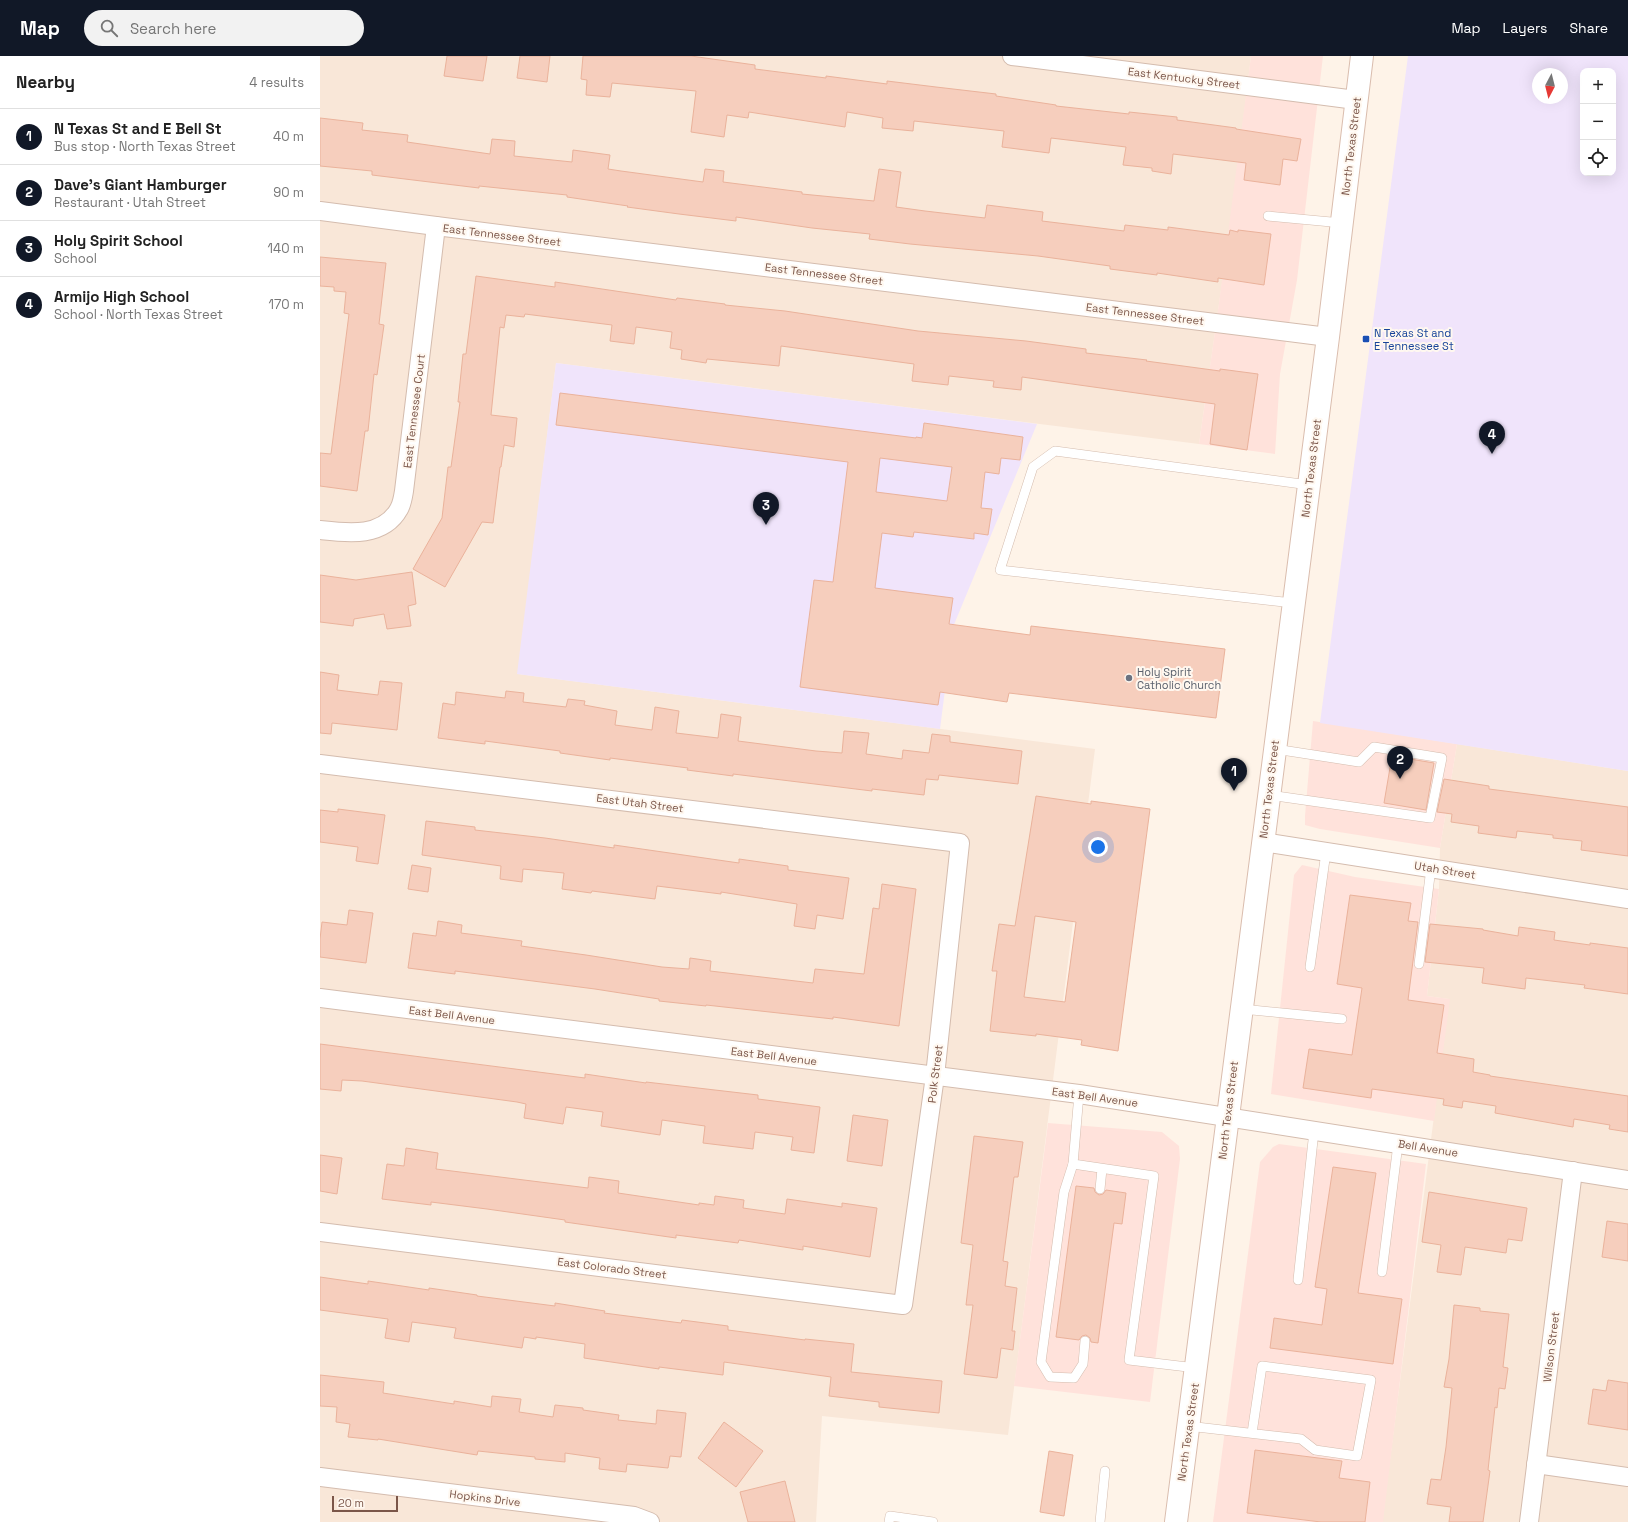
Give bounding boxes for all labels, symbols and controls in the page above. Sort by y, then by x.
search box [84,10,364,46]
text: Map [20,16,60,41]
icon: search [98,17,120,39]
text: Search here [130,19,216,38]
text: Map [1451,19,1481,37]
text: Layers [1503,19,1547,37]
text: Share [1569,19,1608,37]
street label: East Kentucky Street [1127,64,1241,92]
north arrow [1532,68,1568,104]
map controls [1580,68,1616,176]
button: + [1580,68,1616,104]
text: Nearby [16,71,75,93]
text: 4 results [249,74,304,91]
street label: North Texas Street [1338,96,1364,196]
button: − [1580,104,1616,140]
text: N Texas St and E Bell St [54,119,222,138]
text: 1 [26,128,32,145]
text: 40 m [273,128,304,145]
text: Bus stop · North Texas Street [54,138,236,155]
button: locate [1580,140,1616,176]
text: Dave's Giant Hamburger [54,175,227,194]
text: 2 [25,184,33,201]
text: 90 m [273,184,304,201]
text: Restaurant · Utah Street [54,194,206,211]
street label: East Tennessee Street [442,221,562,249]
text: Holy Spirit School [54,231,183,250]
text: 3 [25,240,33,257]
text: 140 m [268,240,304,257]
text: School [54,250,97,267]
street label: East Tennessee Street [764,260,884,288]
text: Armijo High School [54,287,189,306]
text: 4 [25,296,33,313]
text: 170 m [268,296,304,313]
street label: East Tennessee Street [1085,300,1205,328]
text: School · North Texas Street [54,306,223,323]
place label: N Texas St and E Tennessee St [1374,326,1454,353]
marker: N Texas St and E Tennessee St [1361,334,1371,344]
street label: East Tennessee Court [400,353,428,469]
street label: North Texas Street [1298,418,1324,518]
pin: 4 [1479,421,1505,454]
pin: 3 [753,492,779,525]
place label: Holy Spirit Catholic Church [1137,665,1221,692]
marker: Holy Spirit Catholic Church [1124,673,1134,683]
street label: North Texas Street [1256,739,1282,839]
pin: 2 [1387,746,1413,779]
pin: 1 [1221,758,1247,791]
street label: East Utah Street [596,791,684,815]
your location [1088,837,1108,857]
street label: Utah Street [1413,858,1477,882]
street label: East Bell Avenue [408,1003,496,1027]
street label: East Bell Avenue [730,1044,818,1068]
street label: Polk Street [924,1044,946,1104]
street label: North Texas Street [1215,1060,1241,1160]
street label: East Bell Avenue [1051,1084,1139,1110]
street label: Bell Avenue [1397,1136,1459,1160]
street label: East Colorado Street [557,1254,667,1282]
street label: Wilson Street [1540,1311,1562,1383]
street label: North Texas Street [1174,1382,1202,1482]
street label: Hopkins Drive [449,1487,521,1509]
scale bar [332,1494,398,1513]
text: 20 m [338,1496,364,1510]

